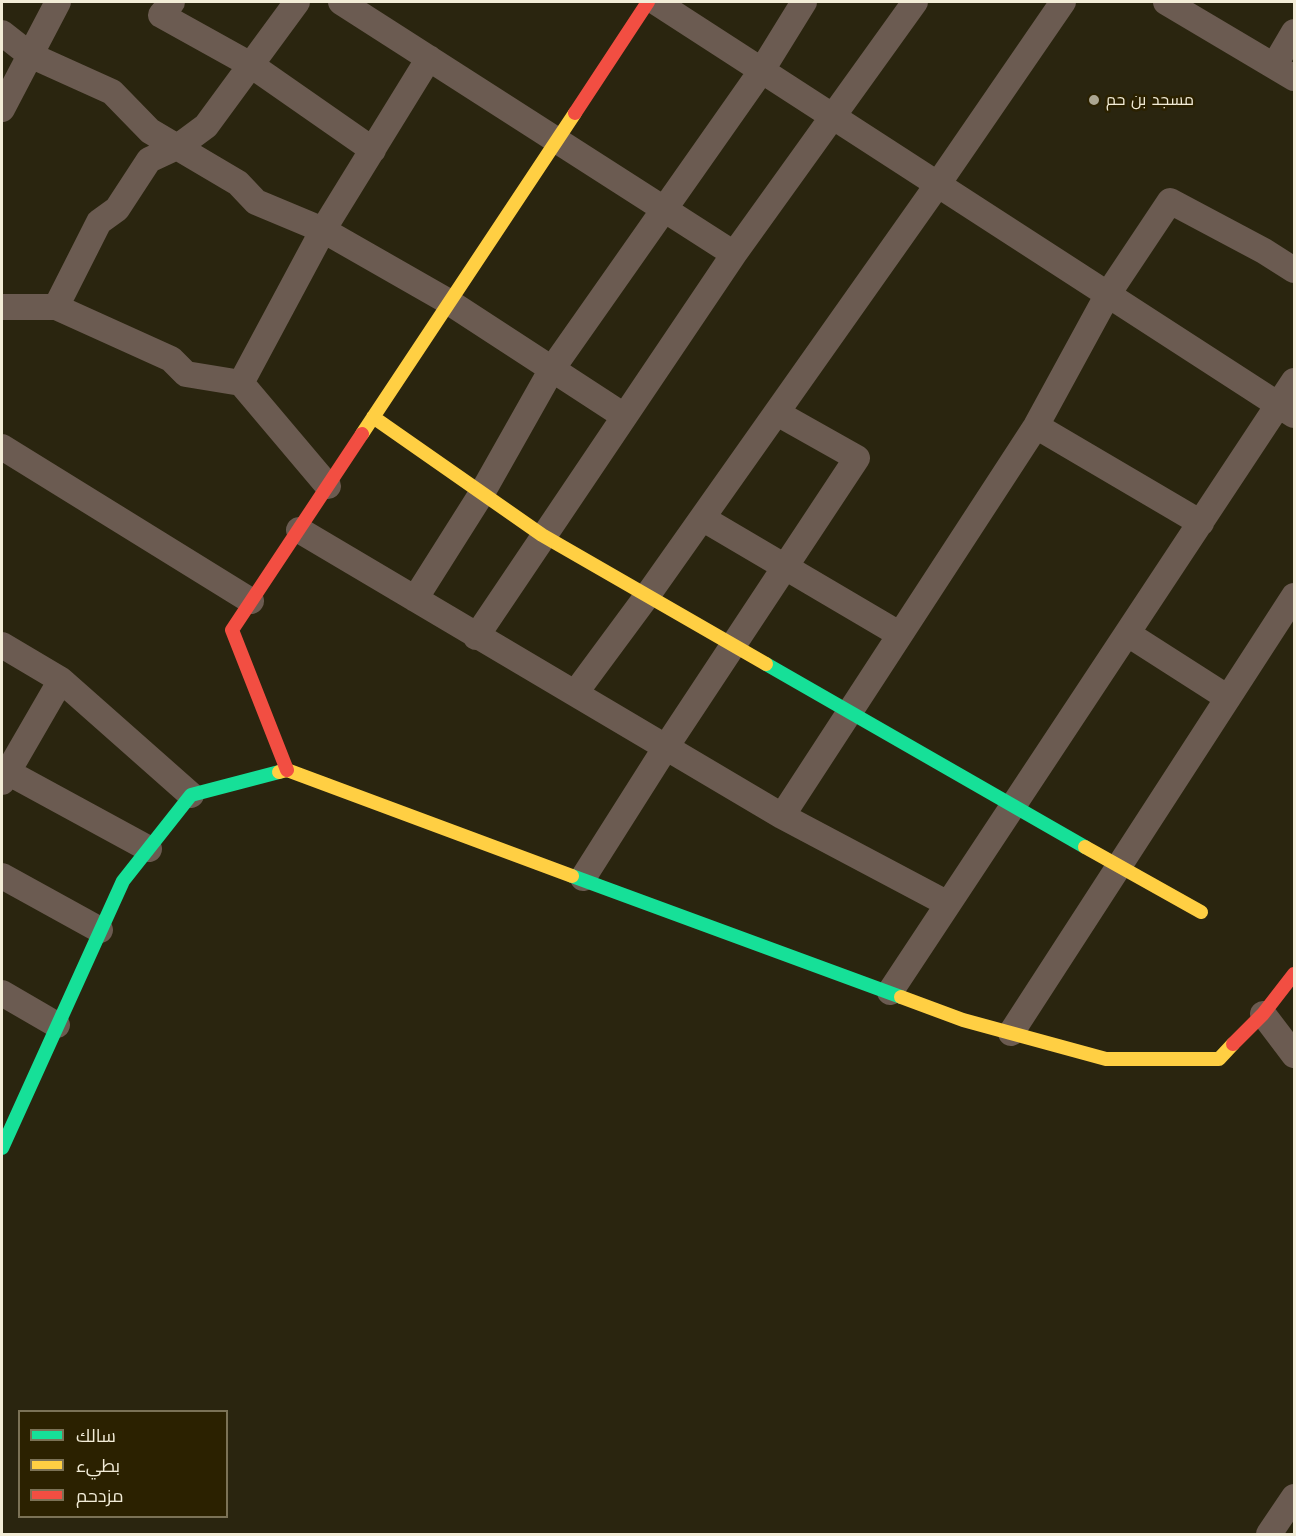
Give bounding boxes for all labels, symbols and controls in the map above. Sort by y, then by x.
place label: مسجد بن حم [1106,90,1194,110]
marker: مسجد بن حم [1087,93,1101,107]
legend [18,1410,228,1518]
text: سالك [76,1425,116,1446]
text: بطيء [76,1455,120,1476]
text: مزدحم [76,1485,124,1506]

